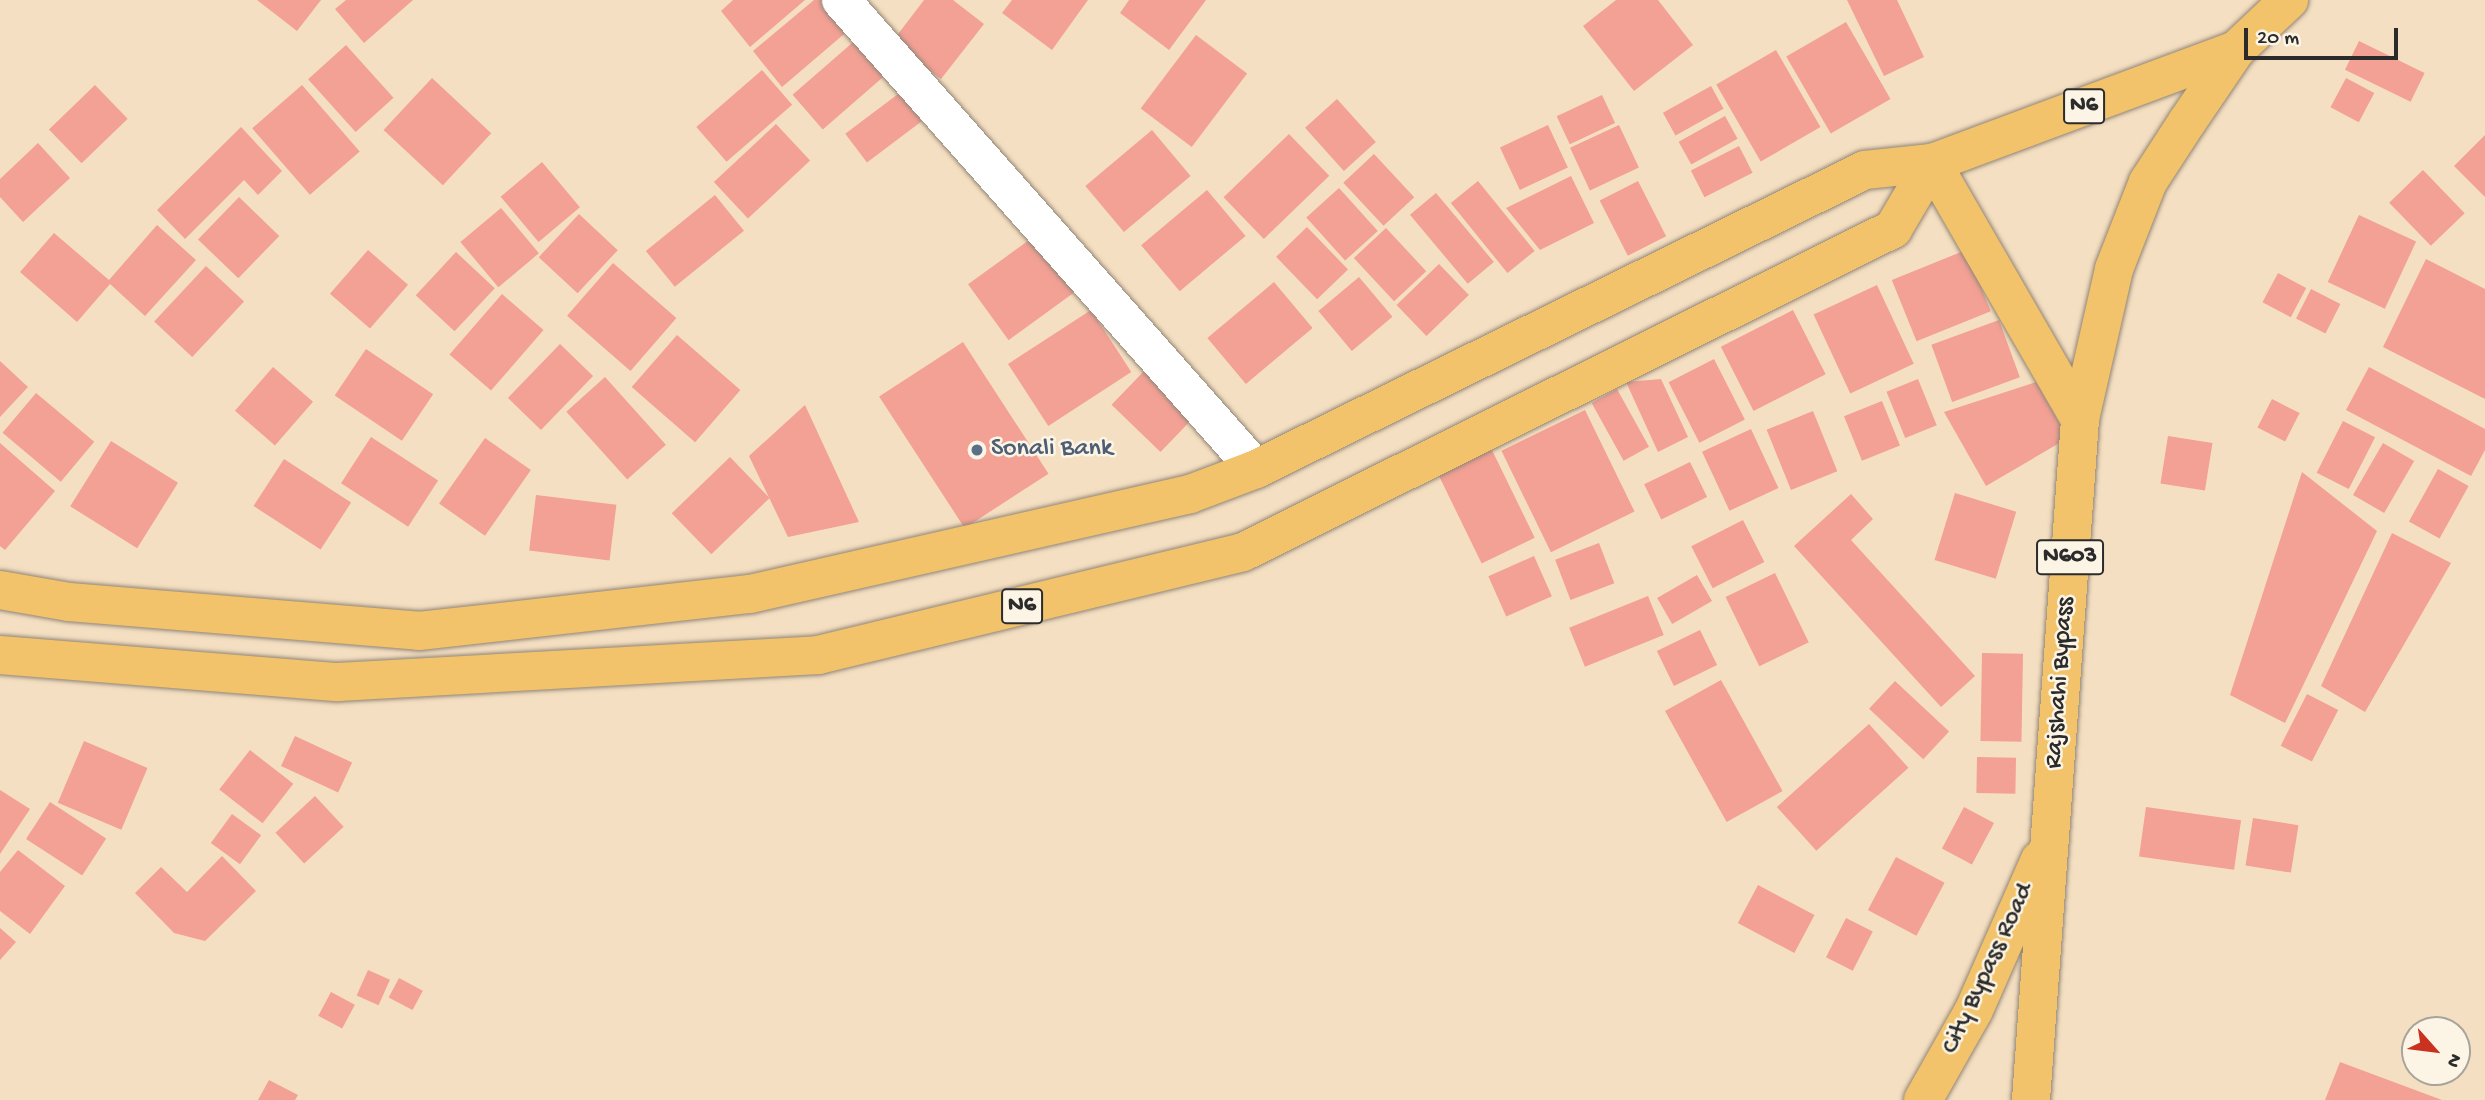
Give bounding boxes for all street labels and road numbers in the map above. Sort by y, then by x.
road number: N6 [2063,86,2105,126]
road number: N603 [2035,536,2105,578]
road number: N6 [1001,586,1043,626]
street label: Rajshahi Bypass [2039,596,2083,770]
street label: City Bypass Road [1936,879,2042,1059]

